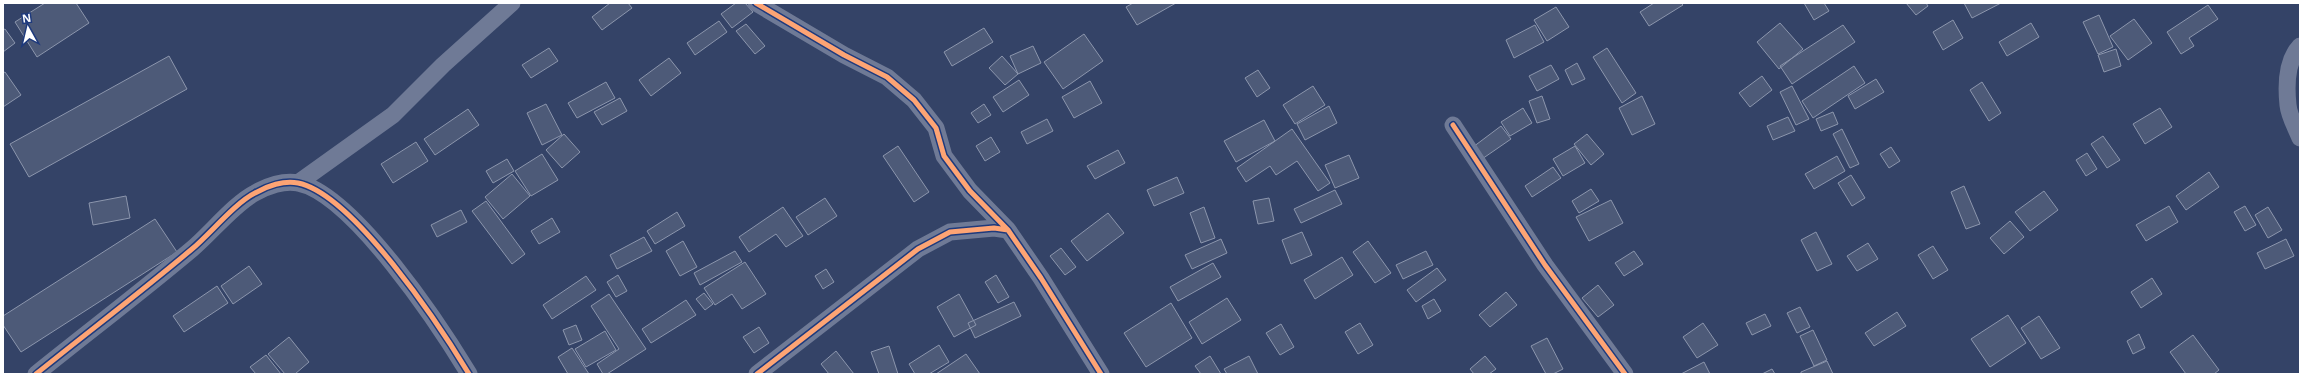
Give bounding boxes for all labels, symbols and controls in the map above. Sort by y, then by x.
north arrow [8,8,48,48]
text: N [21,10,32,26]

